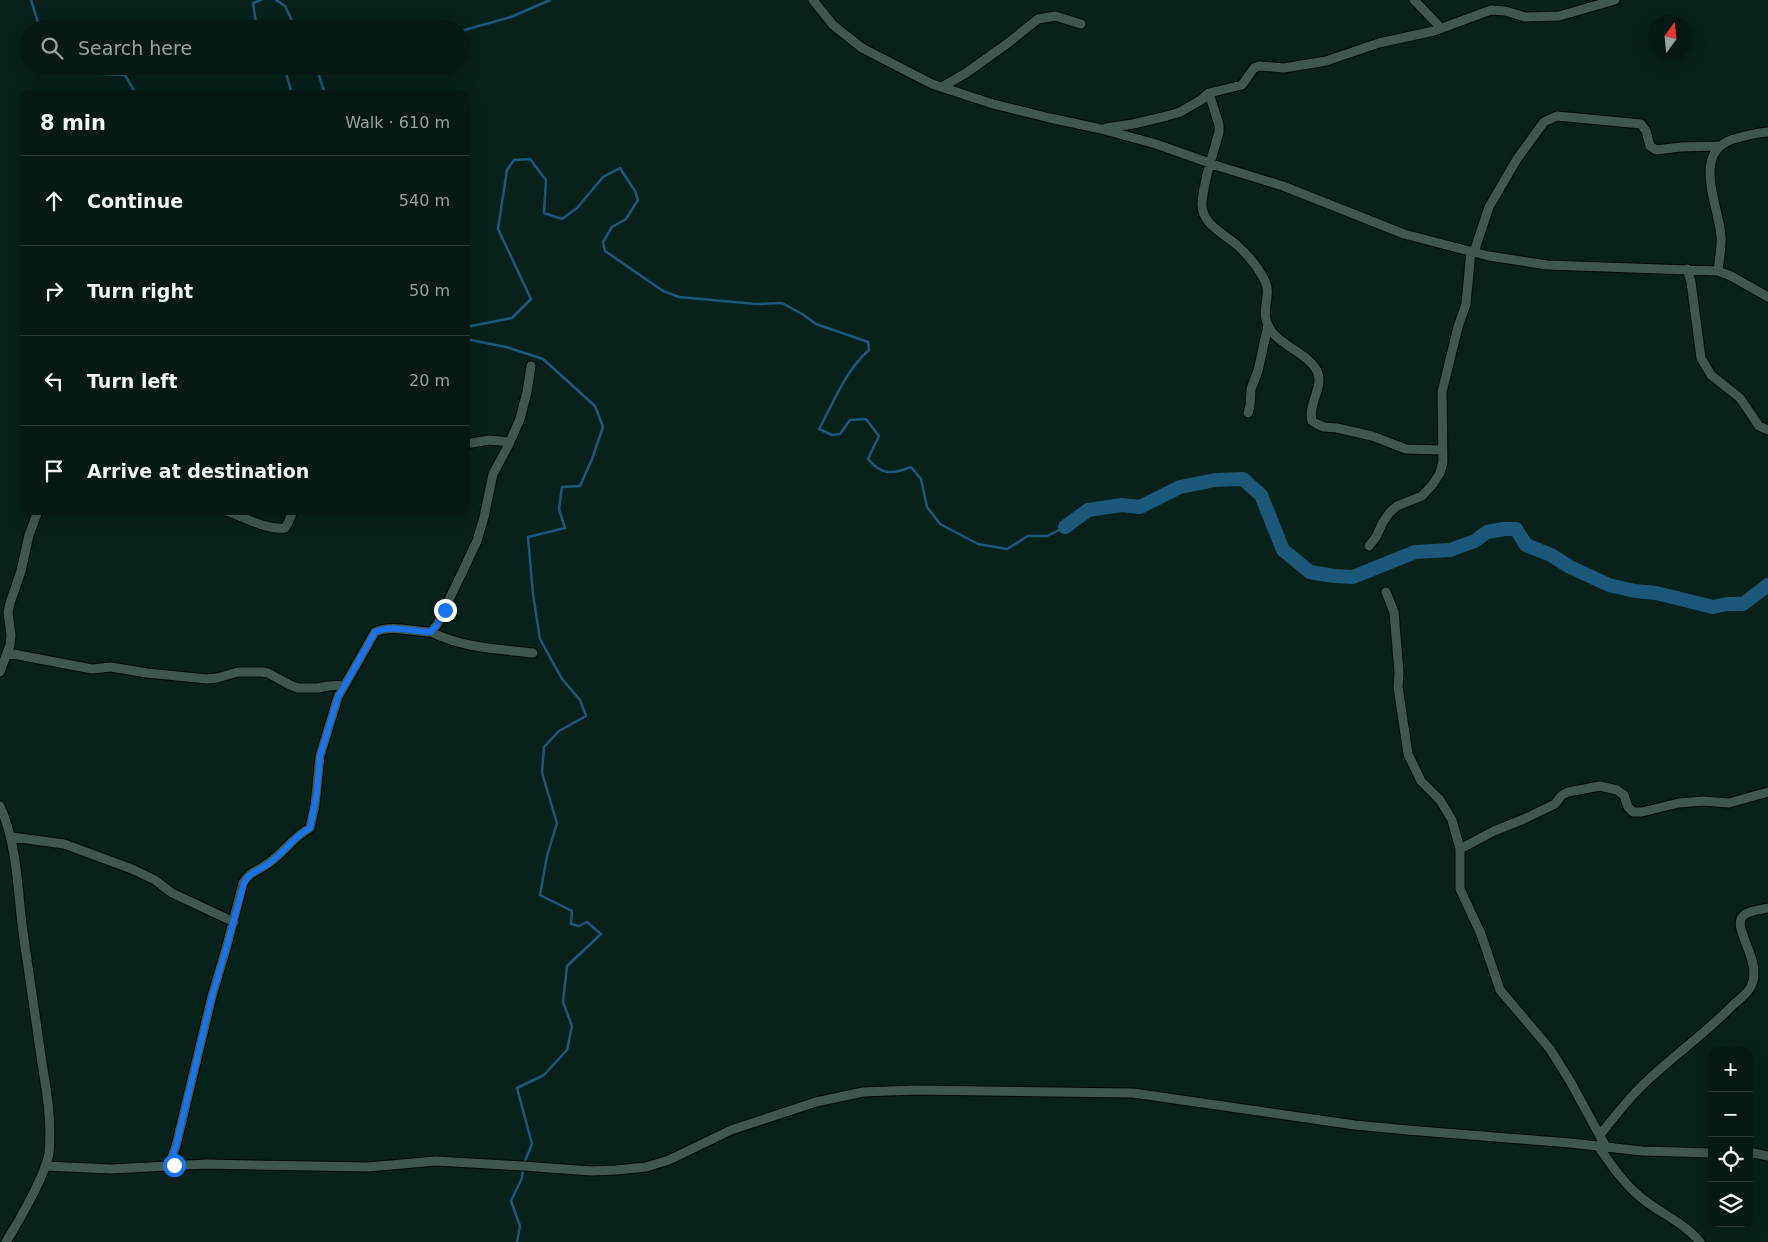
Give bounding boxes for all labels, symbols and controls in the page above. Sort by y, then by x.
north arrow [1648,15,1693,60]
search box [20,20,470,75]
icon: search [38,34,66,62]
text: Search here [78,37,192,59]
text: 8 min [40,111,106,135]
text: Walk · 610 m [345,113,450,132]
icon: ahead [40,187,68,215]
text: Continue [87,190,183,212]
text: 540 m [399,191,450,210]
icon: right [40,277,68,305]
text: Turn right [87,280,193,302]
text: 50 m [409,281,450,300]
icon: left [40,367,68,395]
text: Turn left [87,370,178,392]
text: 20 m [409,371,450,390]
icon: arrive [40,457,68,485]
text: Arrive at destination [87,460,309,482]
route end [434,599,457,622]
map controls [1708,1047,1753,1227]
button: + [1708,1047,1753,1092]
button: − [1708,1092,1753,1137]
button: locate [1708,1137,1753,1182]
route start [163,1154,186,1177]
button: layers [1708,1182,1753,1227]

